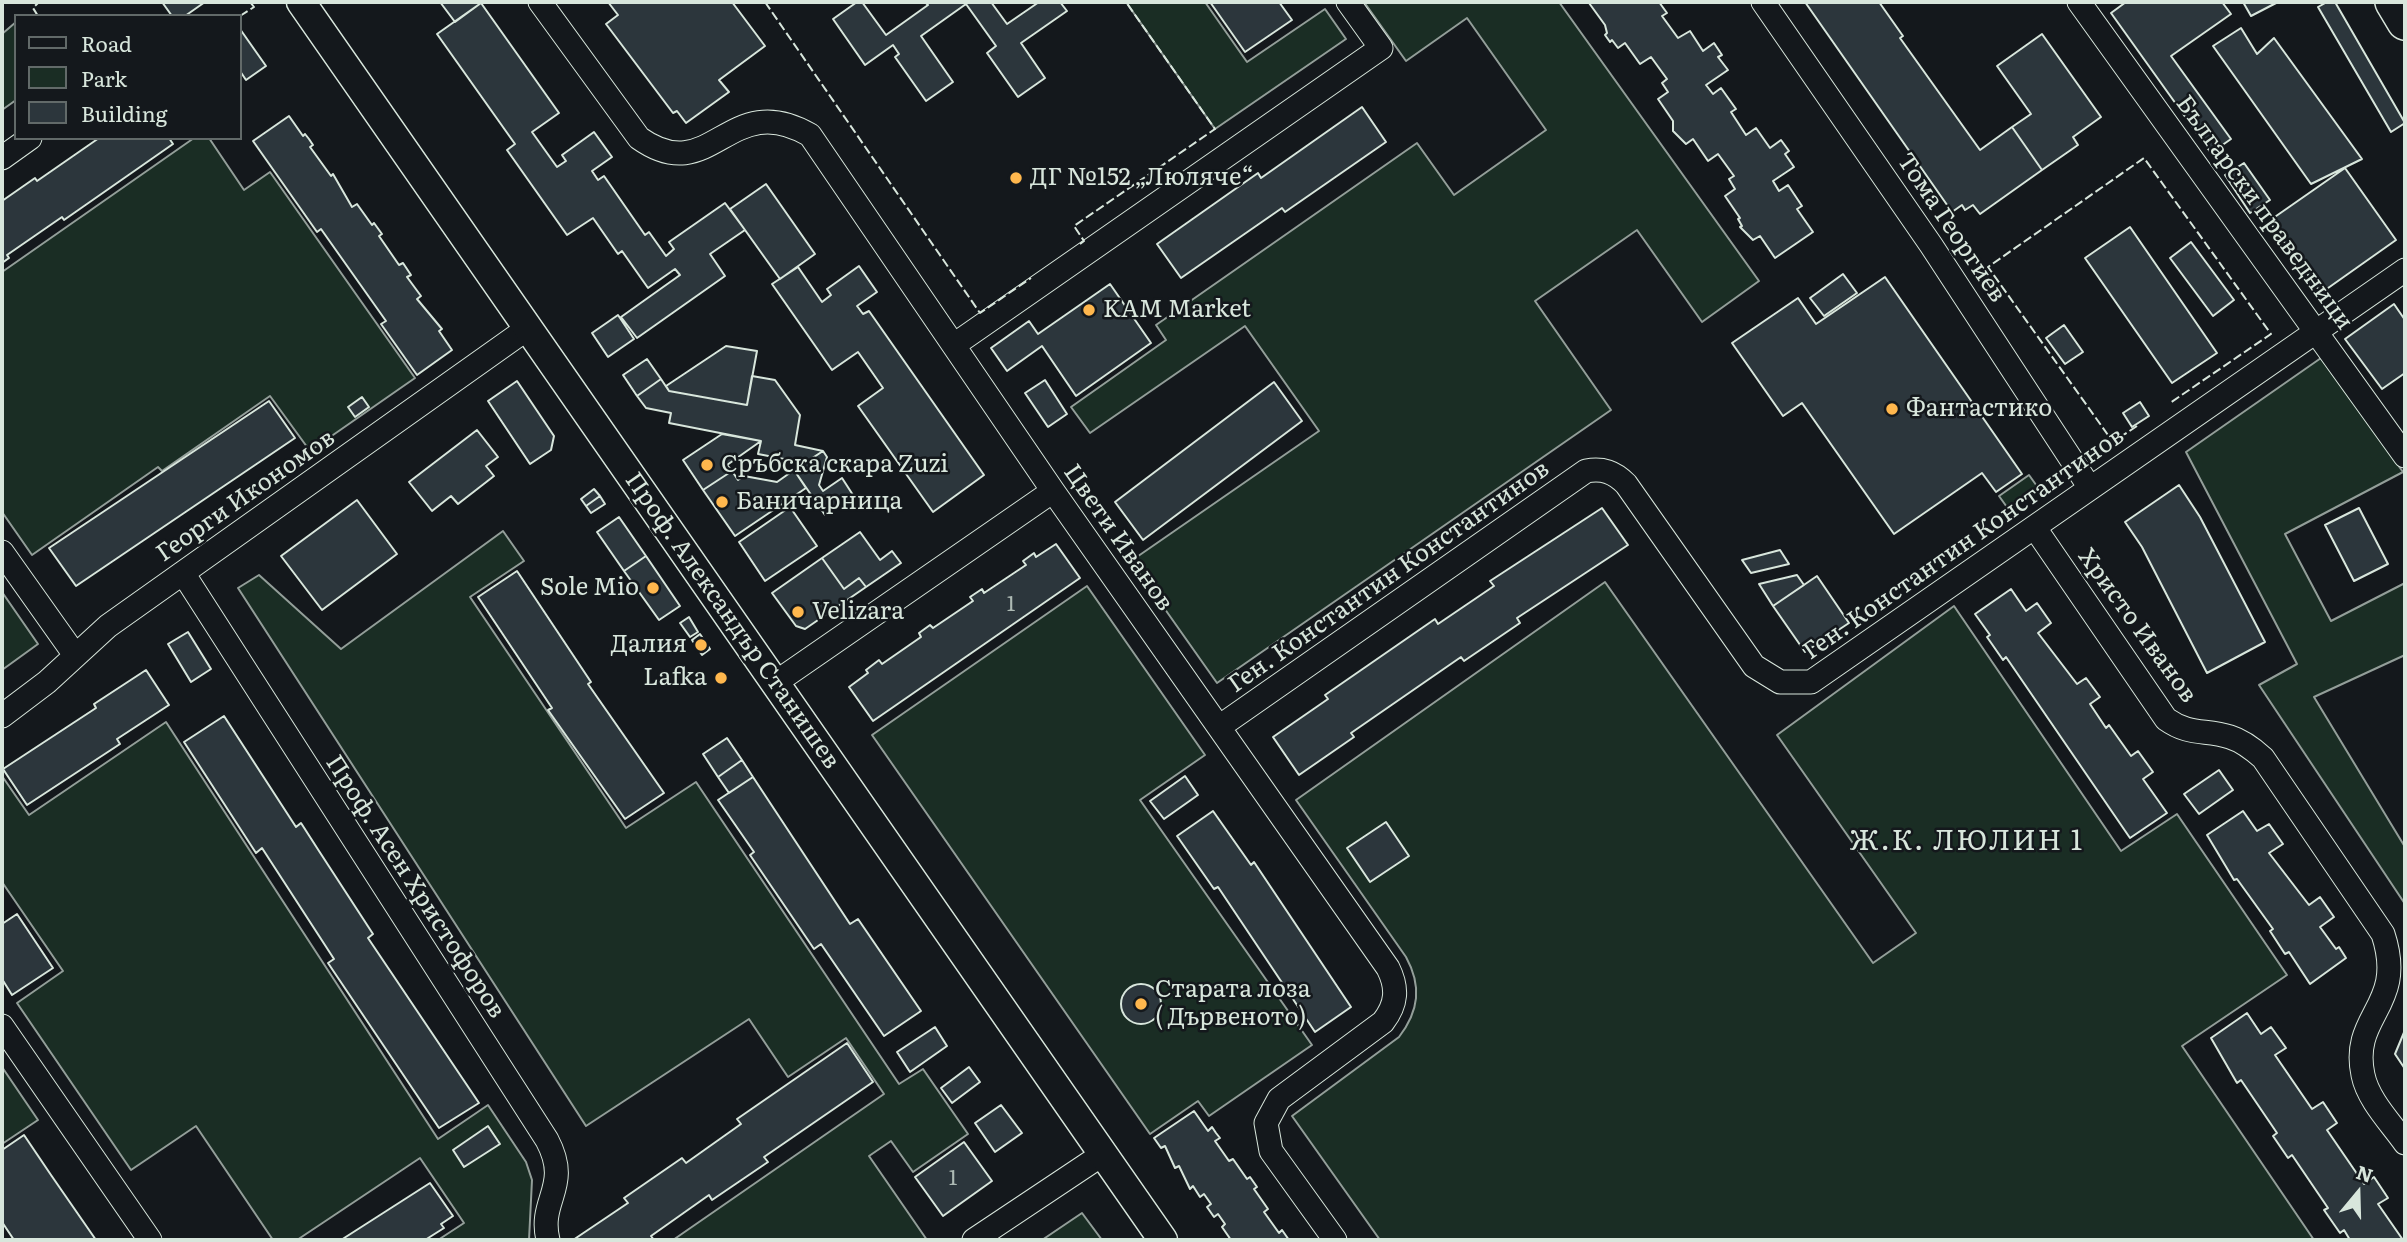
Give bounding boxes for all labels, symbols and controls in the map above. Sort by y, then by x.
legend [14,14,242,140]
text: Road [81,27,132,58]
text: Park [81,62,127,93]
street label: Български праведници [2169,90,2359,336]
text: Building [81,97,167,128]
street label: Тома Георгиев [1890,148,2012,308]
place label: ДГ №152 „Люляче“ [1030,164,1254,192]
marker: ДГ №152 „Люляче“ [1008,170,1024,186]
place label: KAM Market [1103,296,1251,324]
marker: KAM Market [1081,302,1097,318]
place label: Фантастико [1906,395,2052,423]
marker: Фантастико [1884,401,1900,417]
street label: Ген. Константин Константинов [1798,422,2130,666]
street label: Георги Икономов [151,424,341,568]
place label: Сръбска скара Zuzi [721,451,948,479]
street label: Ген. Константин Константинов [1223,455,1555,699]
marker: Сръбска скара Zuzi [699,457,715,473]
street label: Цвети Иванов [1057,459,1179,617]
street label: Проф. Александър Станишев [618,467,846,775]
place label: Баничарница [736,488,902,516]
marker: Баничарница [714,494,730,510]
street label: Христо Иванов [2071,543,2203,709]
place label: Sole Mio [540,574,639,602]
marker: Sole Mio [645,580,661,596]
house number: 1 [1007,592,1015,618]
place label: Velizara [812,598,904,626]
marker: Velizara [790,604,806,620]
place label: Далия [611,631,687,659]
marker: Далия [693,637,709,653]
place label: Lafka [643,664,707,692]
marker: Lafka [713,670,729,686]
street label: Проф. Асен Христофоров [319,750,511,1024]
district label: Ж.К. ЛЮЛИН 1 [1851,825,2083,859]
place label: Старата лоза ( Дървеното) [1155,976,1311,1032]
marker: Старата лоза ( Дървеното) [1133,996,1149,1012]
text: N [2353,1157,2377,1189]
north arrow [2323,1158,2393,1228]
house number: 1 [949,1166,957,1192]

